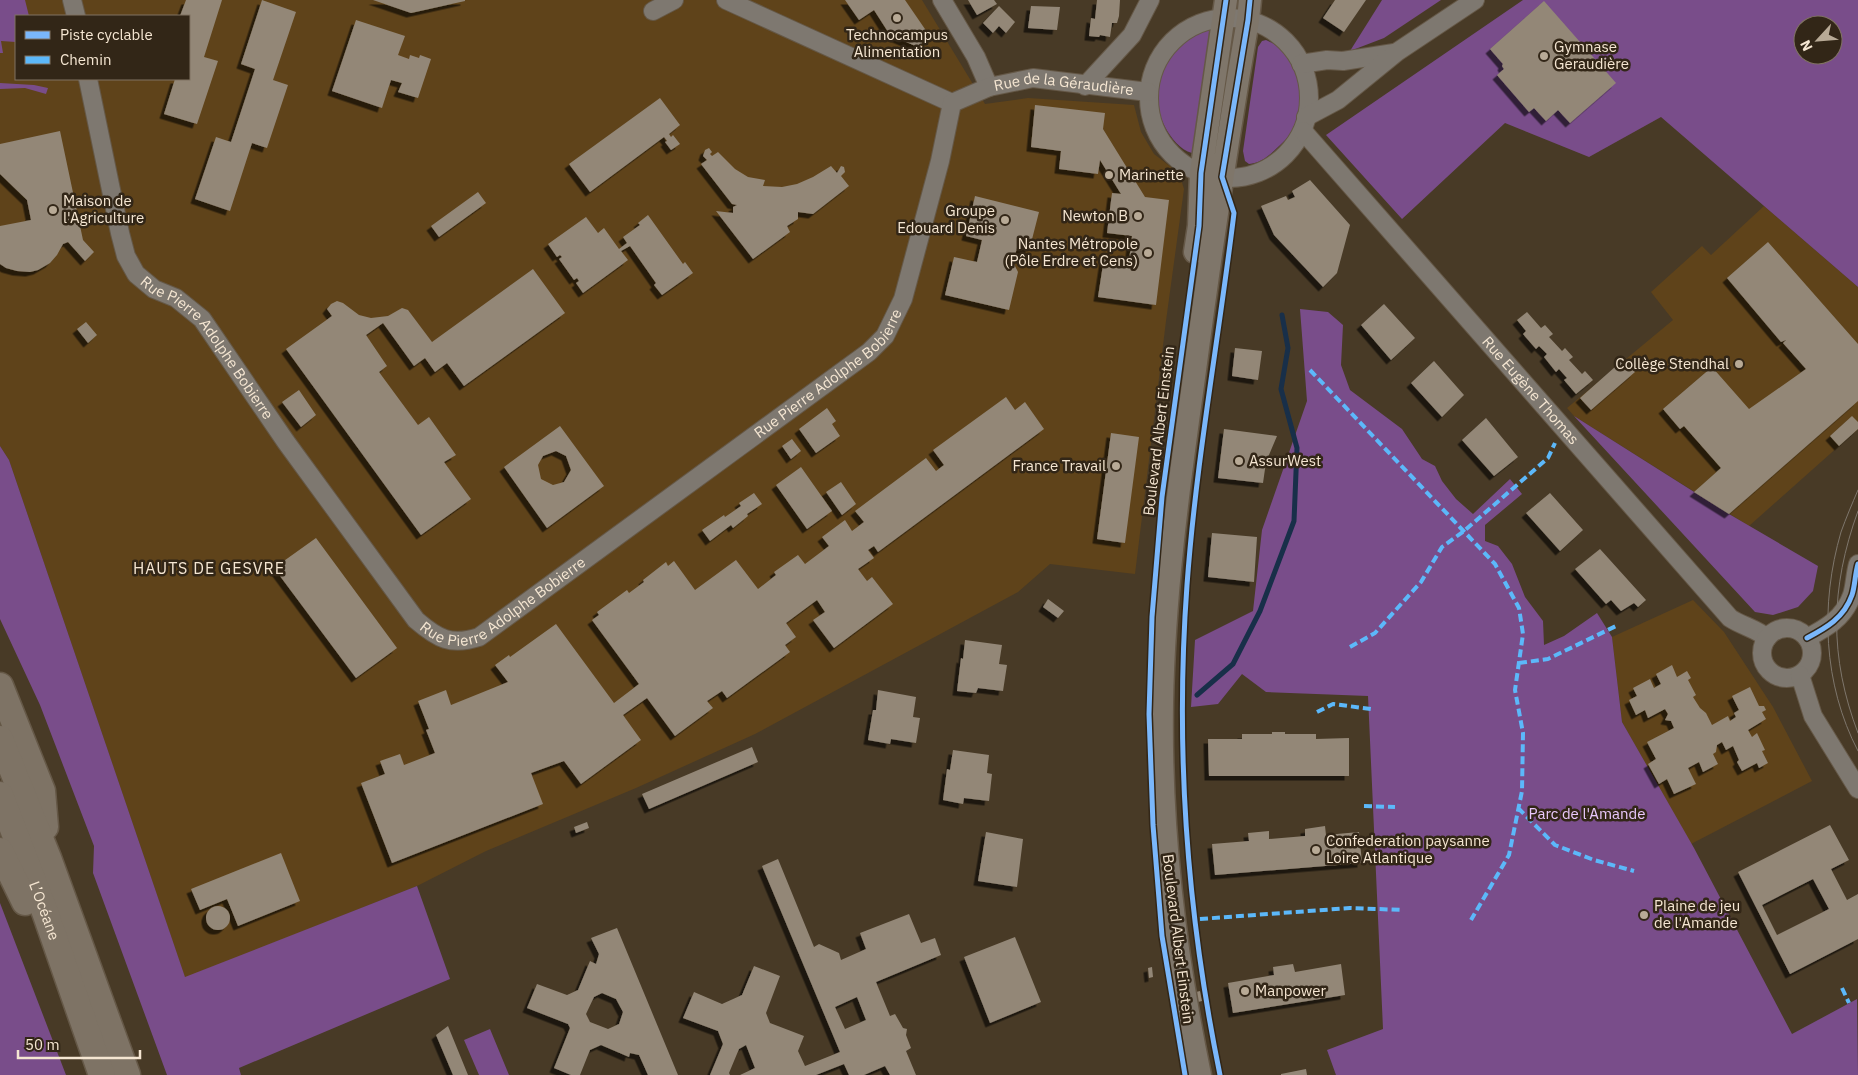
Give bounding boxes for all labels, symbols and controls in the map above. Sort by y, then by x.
marker: Technocampus Alimentation [891,12,903,24]
legend [15,15,190,80]
north arrow [1793,15,1843,65]
text: Piste cyclable [60,25,153,44]
place label: Technocampus Alimentation [846,25,948,61]
place label: Gymnase Geraudière [1554,37,1629,73]
text: N [1796,37,1817,54]
text: Chemin [60,50,111,69]
marker: Gymnase Geraudière [1538,50,1550,62]
street label: Rue de la Géraudière [992,68,1135,99]
place label: Marinette [1119,165,1184,184]
marker: Marinette [1103,169,1115,181]
place label: Maison de l'Agriculture [63,191,144,227]
place label: Groupe Edouard Denis [897,201,995,237]
marker: Maison de l'Agriculture [47,204,59,216]
place label: Newton B [1062,206,1128,225]
marker: Newton B [1132,210,1144,222]
marker: Groupe Edouard Denis [999,214,1011,226]
place label: Nantes Métropole (Pôle Erdre et Cens) [1004,234,1138,270]
marker: Nantes Métropole (Pôle Erdre et Cens) [1142,247,1154,259]
street label: Rue Pierre Adolphe Bobierre [137,272,278,423]
street label: Rue Pierre Adolphe Bobierre [750,305,906,442]
street label: Rue Eugène Thomas [1478,332,1583,448]
street label: Boulevard Albert Einstein [1139,345,1178,517]
place label: Collège Stendhal [1615,354,1729,373]
marker: Collège Stendhal [1733,358,1745,370]
place label: AssurWest [1249,451,1321,470]
marker: AssurWest [1233,455,1245,467]
place label: France Travail [1012,456,1106,475]
marker: France Travail [1110,460,1122,472]
street label: Rue Pierre Adolphe Bobierre [416,552,589,650]
district label: HAUTS DE GESVRE [133,558,285,578]
park label: Parc de l'Amande [1528,804,1646,823]
place label: Confederation paysanne Loire Atlantique [1326,831,1490,867]
marker: Confederation paysanne Loire Atlantique [1310,844,1322,856]
street label: Boulevard Albert Einstein [1159,853,1198,1025]
street label: L’Océane [25,878,64,943]
place label: Plaine de jeu de l'Amande [1654,896,1740,932]
marker: Plaine de jeu de l'Amande [1638,909,1650,921]
place label: Manpower [1255,981,1326,1000]
marker: Manpower [1239,985,1251,997]
scale bar [18,1028,140,1060]
text: 50 m [25,1035,60,1054]

